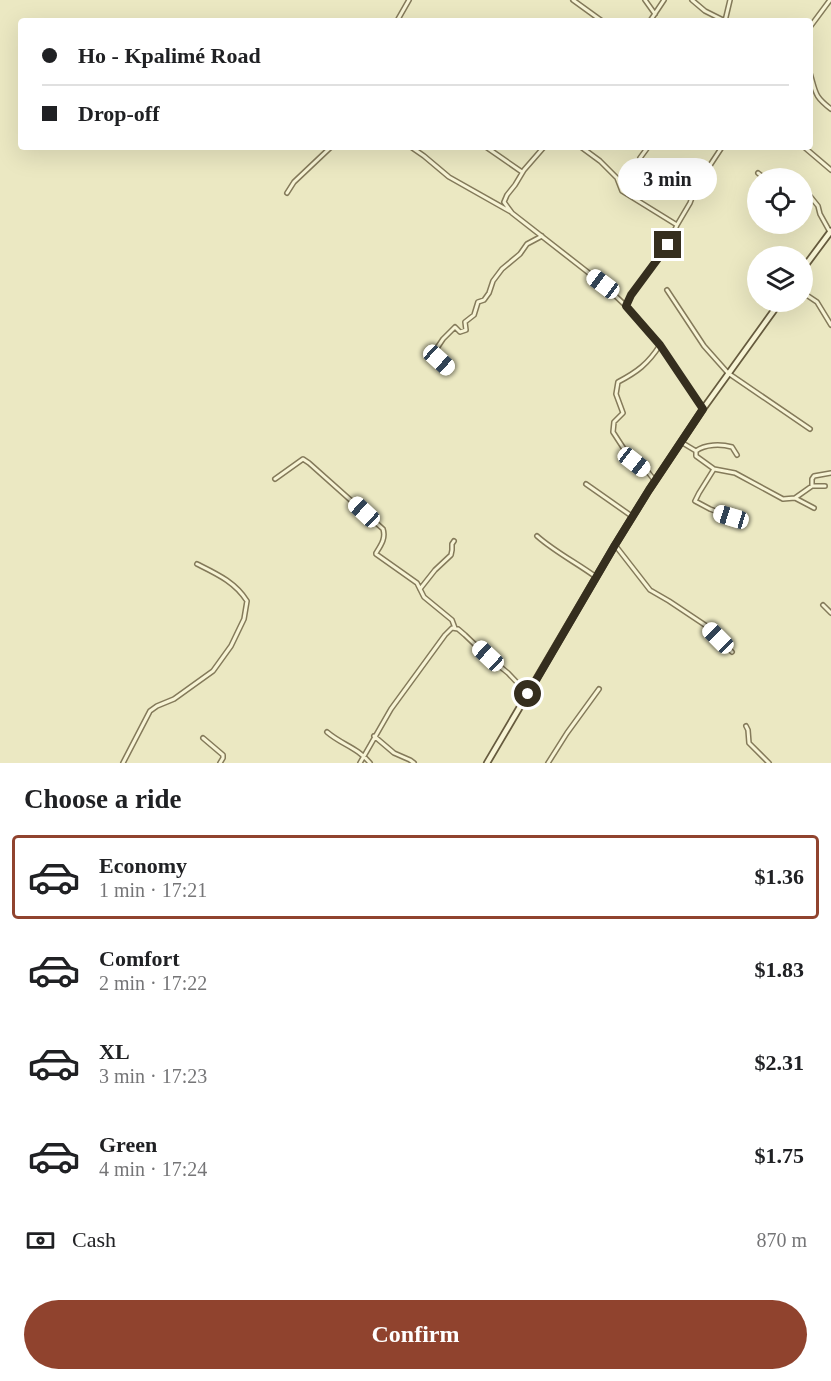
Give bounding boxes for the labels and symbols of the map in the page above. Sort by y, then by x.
callout: 3 min [618,158,718,200]
route end [654,231,681,258]
car [583,266,623,302]
car [420,341,458,379]
car [614,444,654,480]
car [345,493,383,531]
car [711,503,751,531]
car [699,619,737,657]
car [469,637,507,675]
route start [514,680,541,707]

